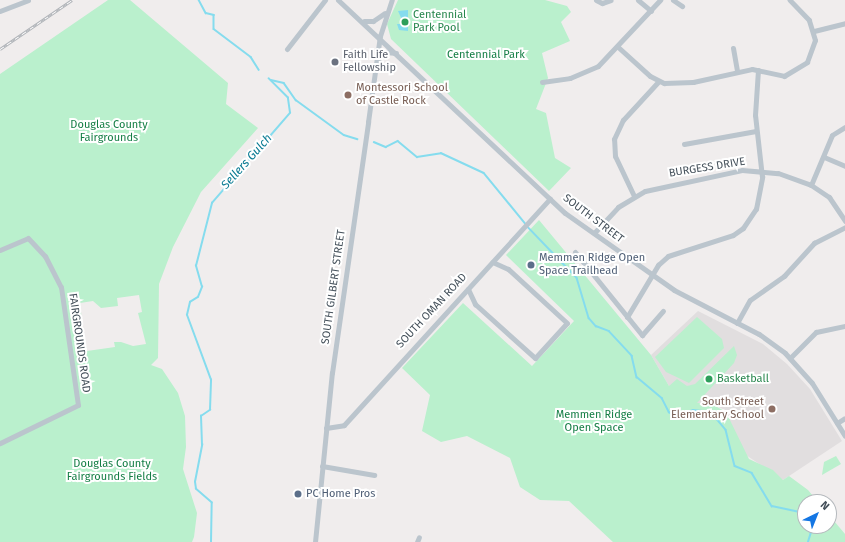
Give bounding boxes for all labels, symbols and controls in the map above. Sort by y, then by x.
place label: Centennial Park Pool [413,9,466,35]
marker: Centennial Park Pool [400,17,410,27]
park label: Centennial Park [447,48,525,62]
place label: Faith Life Fellowship [343,49,396,75]
marker: Faith Life Fellowship [330,57,340,67]
place label: Montessori School of Castle Rock [356,82,448,108]
marker: Montessori School of Castle Rock [343,90,353,100]
park label: Douglas County Fairgrounds [70,119,148,145]
water label: Sellers Gulch [218,131,276,193]
street label: BURGESS DRIVE [668,155,746,181]
street label: SOUTH STREET [560,192,626,246]
street label: SOUTH GILBERT STREET [319,229,349,345]
place label: Memmen Ridge Open Space Trailhead [539,252,645,278]
marker: Memmen Ridge Open Space Trailhead [526,260,536,270]
street label: SOUTH OMAN ROAD [394,271,470,351]
street label: FAIRGROUNDS ROAD [65,292,93,394]
place label: Basketball [717,372,769,386]
marker: Basketball [704,374,714,384]
place label: South Street Elementary School [671,396,764,422]
marker: South Street Elementary School [767,404,777,414]
park label: Memmen Ridge Open Space [556,409,632,435]
park label: Douglas County Fairgrounds Fields [67,458,157,484]
place label: PC Home Pros [306,487,375,501]
marker: PC Home Pros [293,489,303,499]
north arrow [797,494,837,534]
text: N [818,498,832,513]

